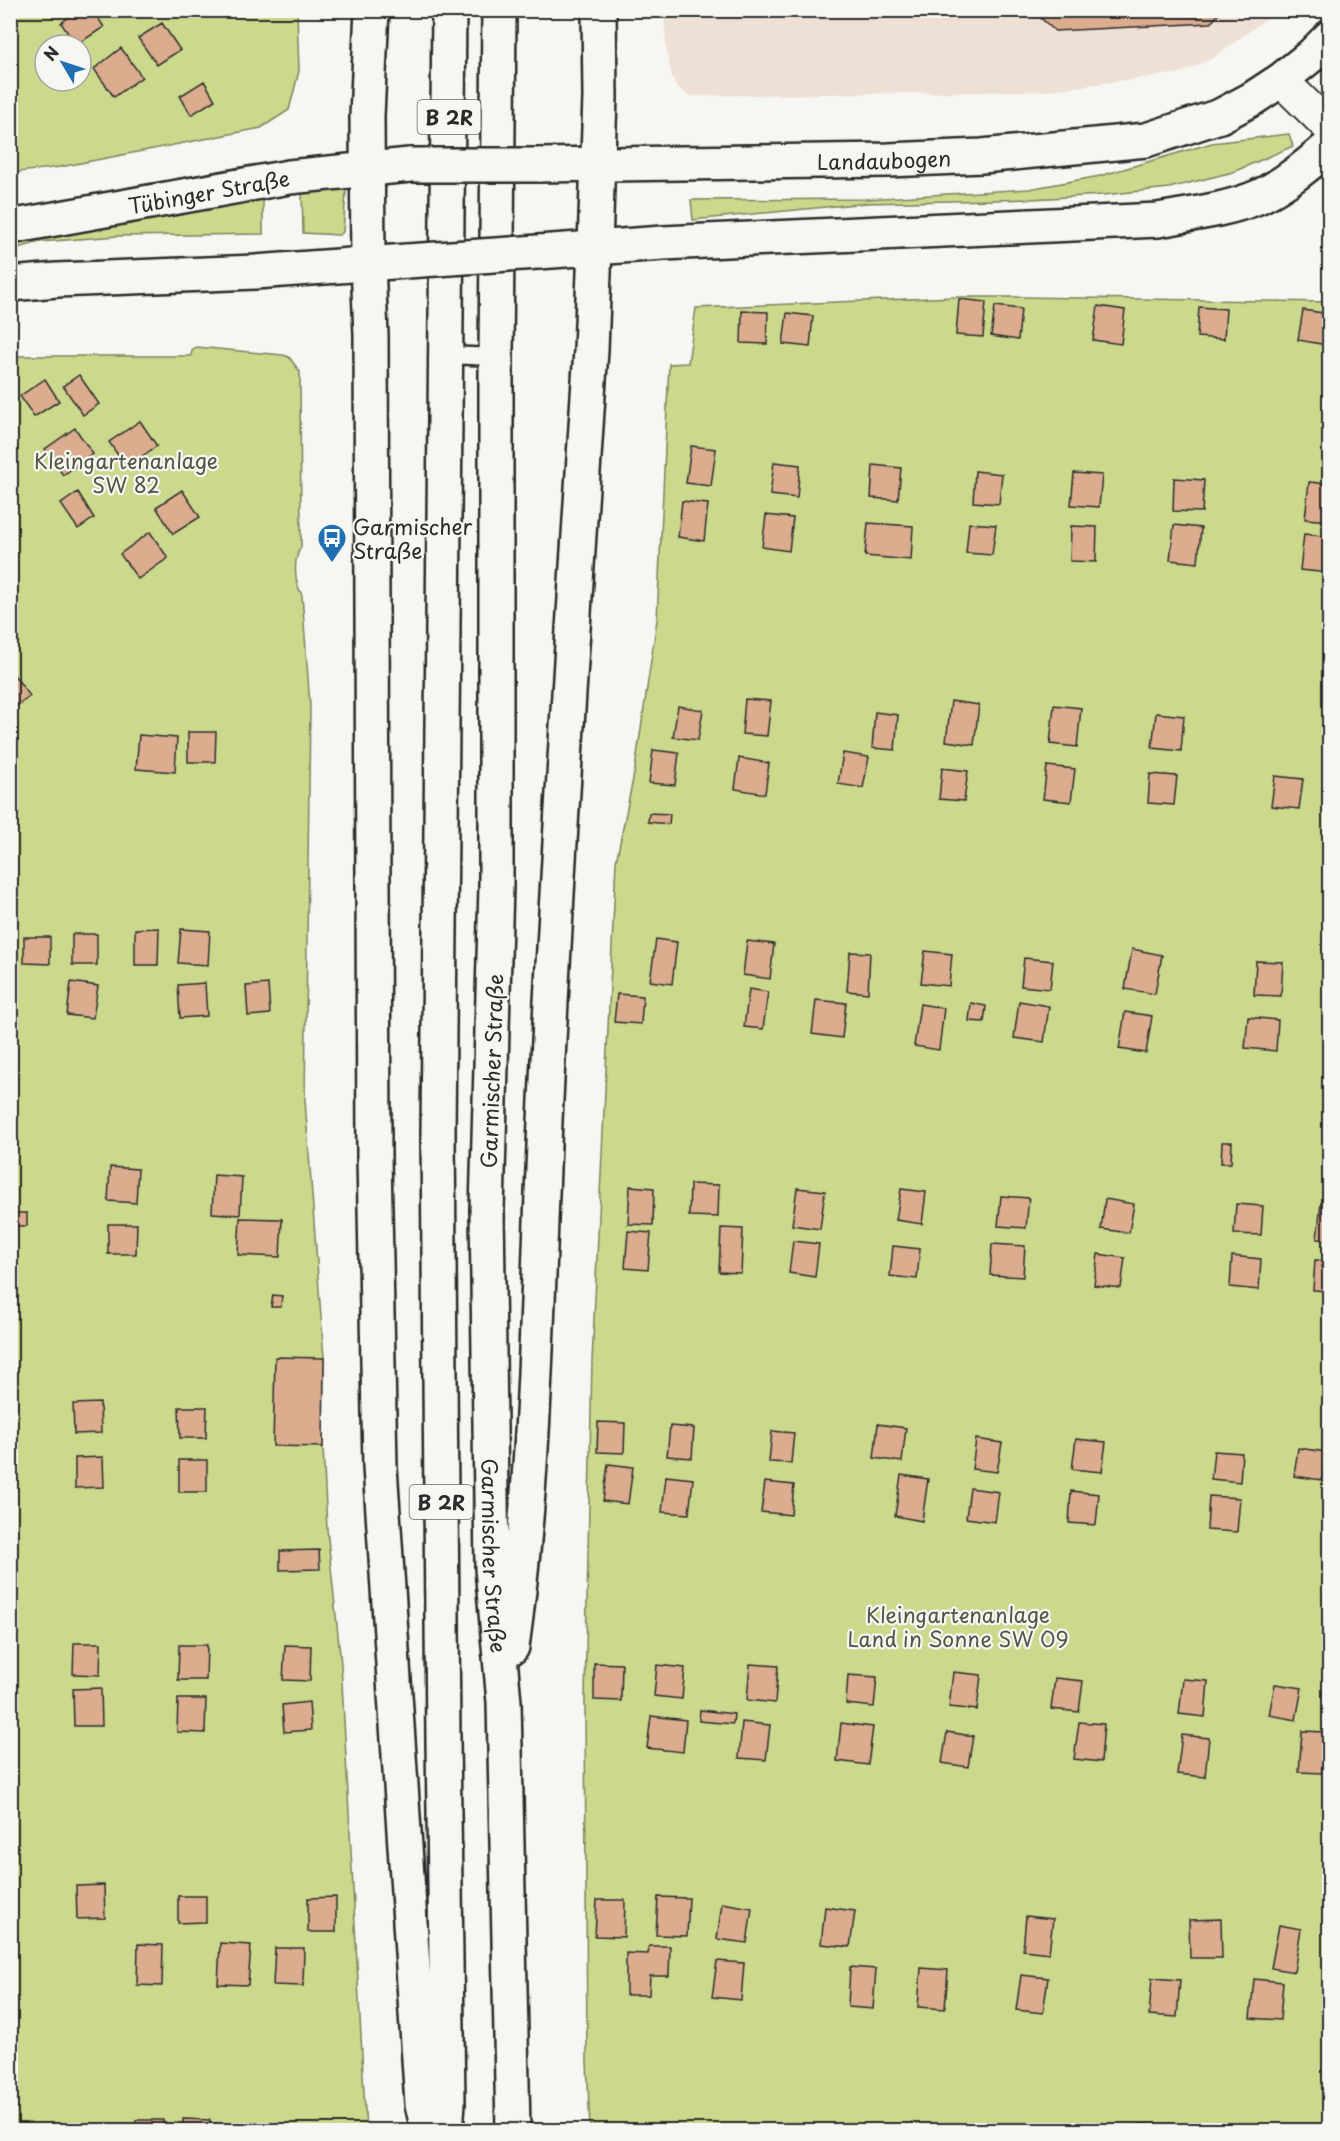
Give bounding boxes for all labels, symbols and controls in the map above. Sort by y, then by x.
north arrow [33,33,93,93]
text: N [37,40,64,65]
road number: B 2R [418,100,480,134]
street label: Landaubogen [817,141,952,177]
street label: Tübinger Straße [126,161,292,222]
park label: Kleingartenanlage SW 82 [34,444,218,500]
place label: Garmischer Straße [353,510,473,566]
bus stop icon: Garmischer Straße [316,522,348,564]
street label: Garmischer Straße [472,973,510,1169]
street label: Garmischer Straße [474,1458,516,1654]
road number: B 2R [410,1485,472,1519]
park label: Kleingartenanlage Land in Sonne SW 09 [847,1598,1069,1654]

